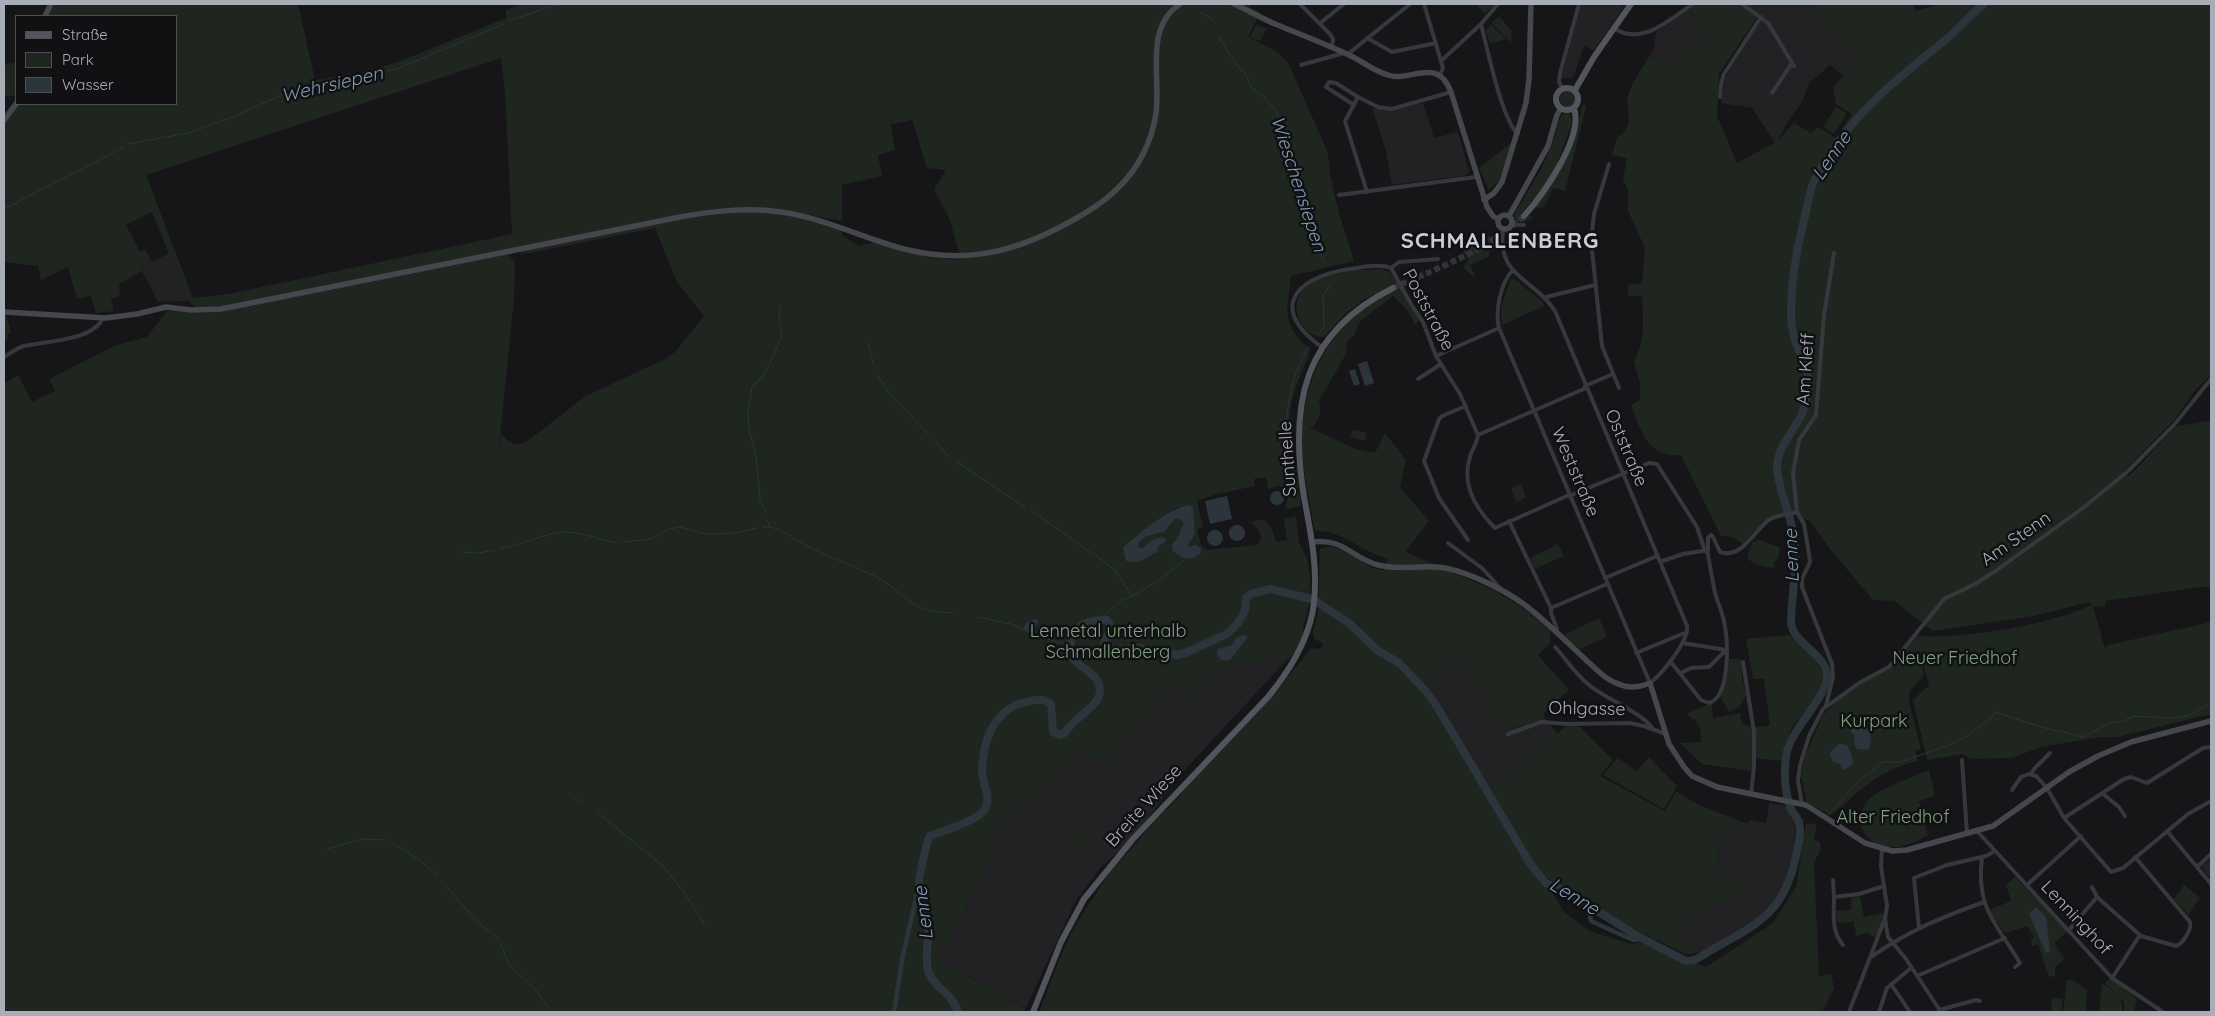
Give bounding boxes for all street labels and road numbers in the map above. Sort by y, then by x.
street label: Poststraße [1397,265,1459,355]
street label: Am Kleff [1793,332,1819,406]
street label: Oststraße [1600,406,1652,490]
street label: Sunthelle [1275,421,1301,497]
street label: Weststraße [1546,424,1604,520]
street label: Am Stenn [1977,507,2055,571]
street label: Ohlgasse [1548,698,1626,720]
street label: Breite Wiese [1101,760,1187,852]
street label: Lenninghof [2036,876,2116,960]

